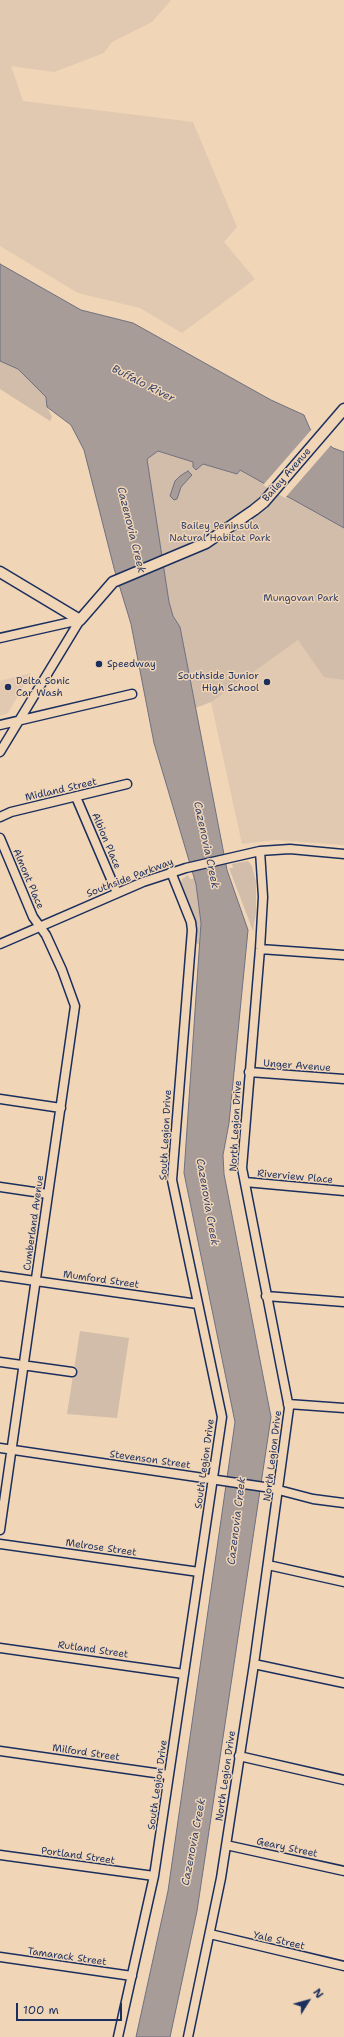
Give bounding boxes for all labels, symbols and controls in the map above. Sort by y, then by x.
water label: Buffalo River [109,362,177,406]
street label: Bailey Avenue [260,446,314,504]
water label: Cazenovia Creek [114,486,148,574]
park label: Bailey Peninsula Natural Habitat Park [169,520,271,544]
park label: Mungovan Park [263,592,339,604]
place label: Speedway [107,658,156,670]
marker: Speedway [94,659,104,669]
place label: Southside Junior High School [178,670,259,694]
place label: Delta Sonic Car Wash [16,675,70,698]
marker: Southside Junior High School [262,677,272,687]
marker: Delta Sonic Car Wash [3,682,13,692]
street label: Midland Street [24,776,98,804]
water label: Cazenovia Creek [190,800,222,890]
street label: Albion Place [89,811,123,871]
street label: Almont Place [10,847,46,911]
street label: Southside Parkway [85,856,175,900]
street label: Unger Avenue [263,1058,331,1074]
street label: North Legion Drive [228,1080,244,1172]
street label: South Legion Drive [158,1089,174,1181]
water label: Cazenovia Creek [193,1157,221,1247]
street label: Riverview Place [257,1168,333,1186]
street label: Cumberland Avenue [21,1174,47,1272]
street label: Mumford Street [62,1269,140,1291]
street label: North Legion Drive [261,1410,285,1502]
street label: South Legion Drive [193,1418,217,1510]
street label: Stevenson Street [109,1448,191,1472]
water label: Cazenovia Creek [225,1476,249,1566]
street label: Melrose Street [65,1537,137,1559]
street label: Rutland Street [57,1639,129,1661]
street label: North Legion Drive [214,1730,238,1822]
street label: South Legion Drive [146,1739,170,1831]
street label: Milford Street [51,1742,121,1764]
water label: Cazenovia Creek [179,1797,209,1887]
street label: Geary Street [255,1836,319,1860]
street label: Portland Street [40,1845,116,1867]
street label: Yale Street [252,1929,306,1953]
street label: Tamarack Street [27,1946,107,1968]
north arrow [288,1981,328,2021]
text: N [309,1985,327,2001]
scale bar [18,1995,124,2021]
text: 100 m [23,2002,59,2018]

